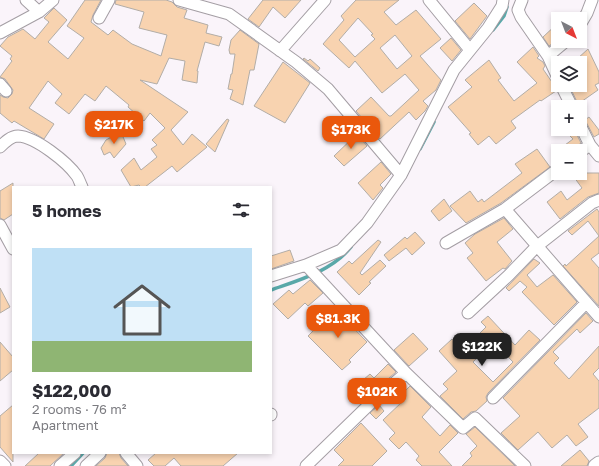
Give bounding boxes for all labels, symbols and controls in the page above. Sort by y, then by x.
north arrow [551,12,587,48]
map controls [551,12,587,180]
button: layers [551,56,587,92]
button: + [551,100,587,136]
pin: $217K [86,111,142,145]
text: $217K [94,116,134,132]
pin: $173K [323,116,379,150]
text: $173K [331,121,371,137]
button: − [551,144,587,180]
icon: filters [230,199,252,221]
text: 5 homes [32,200,102,221]
icon: home [106,274,178,346]
pin: $81.3K [305,305,371,339]
text: $81.3K [315,310,361,326]
pin: $122K [454,333,510,367]
text: $122K [462,338,502,354]
pin: $102K [349,378,405,412]
text: $122,000 [32,380,111,401]
text: $102K [356,383,398,399]
text: 2 rooms · 76 m² [32,401,126,417]
text: Apartment [32,417,99,433]

